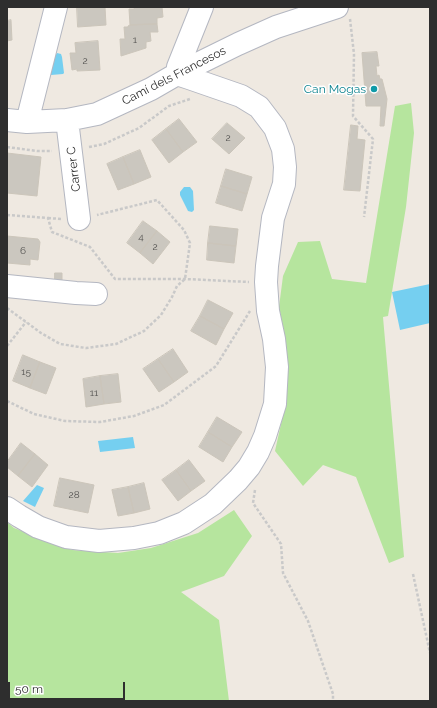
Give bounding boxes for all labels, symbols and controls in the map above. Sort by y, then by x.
house number: 1 [133,34,137,46]
street label: Camí dels Francesos [120,44,228,108]
house number: 2 [82,55,88,67]
place label: Can Mogas [304,82,366,96]
marker: Can Mogas [369,84,379,94]
house number: 2 [225,132,231,144]
street label: Carrer C [64,146,84,192]
house number: 4 [138,231,144,243]
house number: 2 [152,241,158,253]
house number: 6 [20,245,26,257]
house number: 15 [21,366,31,378]
house number: 11 [90,387,98,399]
house number: 28 [68,489,80,501]
scale bar [10,674,127,700]
text: 50 m [15,682,43,696]

